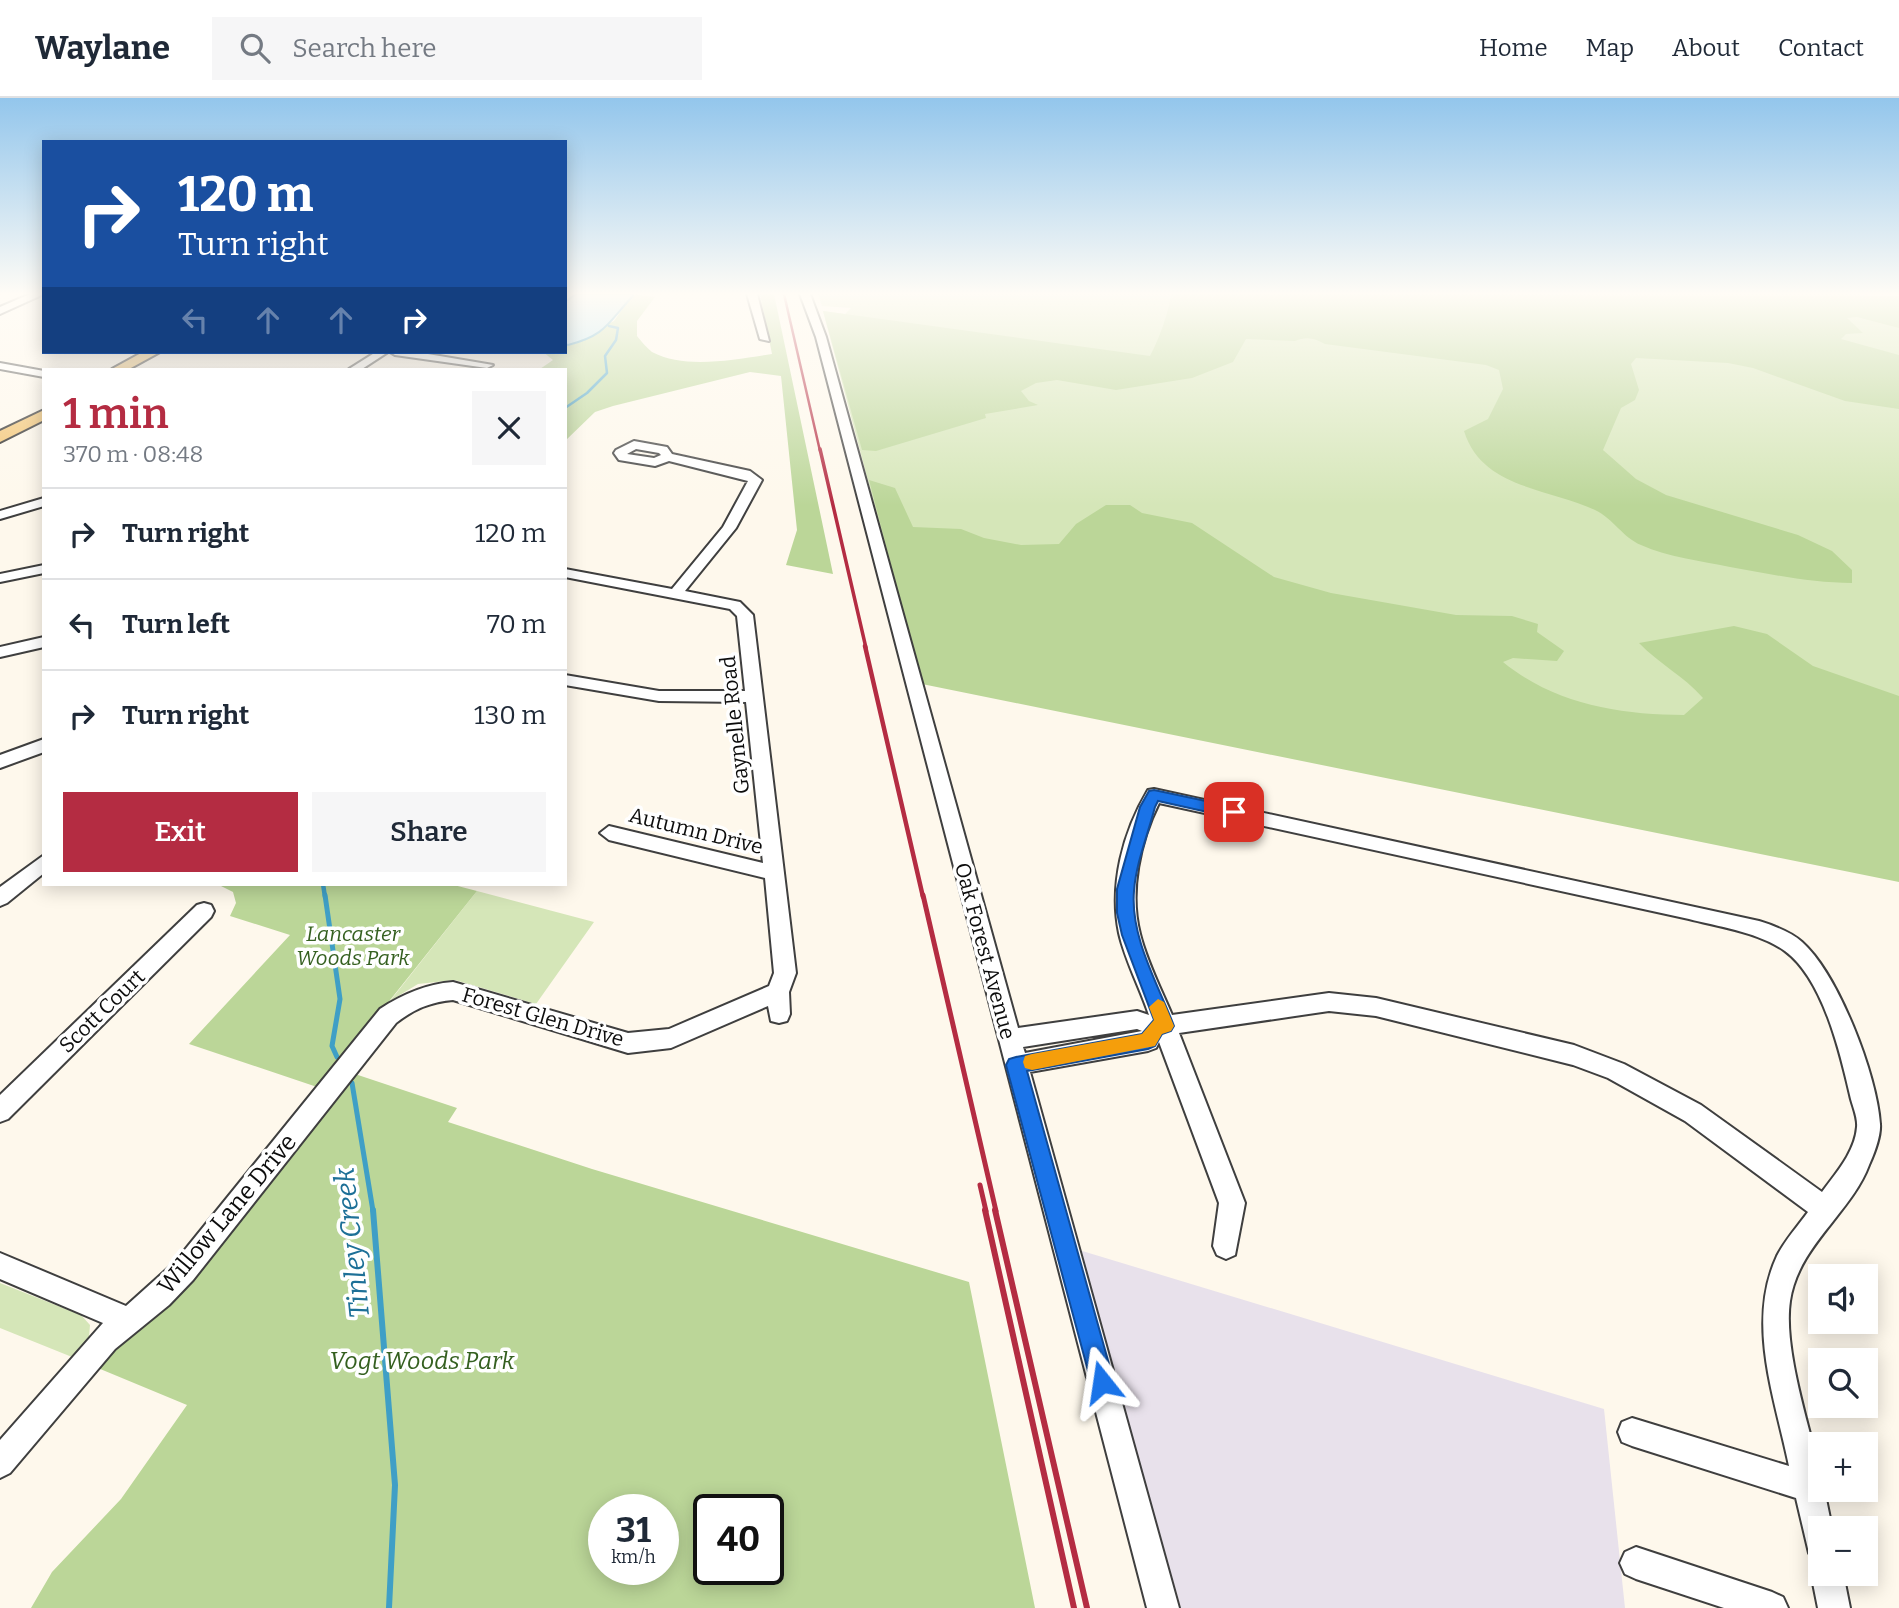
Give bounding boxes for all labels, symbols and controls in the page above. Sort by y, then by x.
search box [212,17,702,80]
text: Waylane [35,28,170,68]
icon: search [236,29,274,67]
text: Search here [292,33,437,64]
text: Home [1479,34,1548,62]
text: Map [1586,34,1634,62]
text: About [1672,34,1740,62]
text: Contact [1778,34,1864,62]
text: 120 m [178,165,313,224]
icon: right [63,168,154,259]
text: Turn right [178,225,329,263]
icon: left [176,301,214,339]
icon: ahead [249,301,287,339]
icon: ahead [322,301,360,339]
icon: right [395,301,433,339]
text: 1 min [63,389,169,439]
button: close [472,391,546,465]
text: 370 m · 08:48 [63,440,203,468]
icon: right [63,515,101,553]
text: Turn right [122,518,249,549]
text: 120 m [475,518,546,549]
icon: left [63,606,101,644]
text: Turn left [122,609,230,640]
text: 70 m [487,609,546,640]
street label: Gaynelle Road [715,655,755,795]
icon: right [63,697,101,735]
text: Turn right [122,700,249,731]
text: 130 m [474,700,546,731]
pin [1204,782,1264,842]
button: Exit [63,792,298,872]
button: Share [312,792,546,872]
icon: arrive [1215,793,1253,831]
street label: Autumn Drive [626,802,766,860]
street label: Oak Forest Avenue [949,860,1021,1042]
park label: Lancaster Woods Park [296,921,410,971]
street label: Scott Court [54,963,151,1058]
street label: Forest Glen Drive [459,981,627,1053]
street label: Willow Lane Drive [152,1128,302,1300]
water label: Tinley Creek [328,1165,376,1320]
map controls [1808,1264,1878,1586]
button: sound [1808,1264,1878,1334]
position arrow [1065,1345,1139,1419]
park label: Vogt Woods Park [330,1347,515,1375]
button: search [1808,1348,1878,1418]
button: + [1808,1432,1878,1502]
speed limit sign: 40 [693,1494,784,1585]
text: 31 [616,1509,651,1551]
button: − [1808,1516,1878,1586]
text: km/h [611,1546,656,1568]

